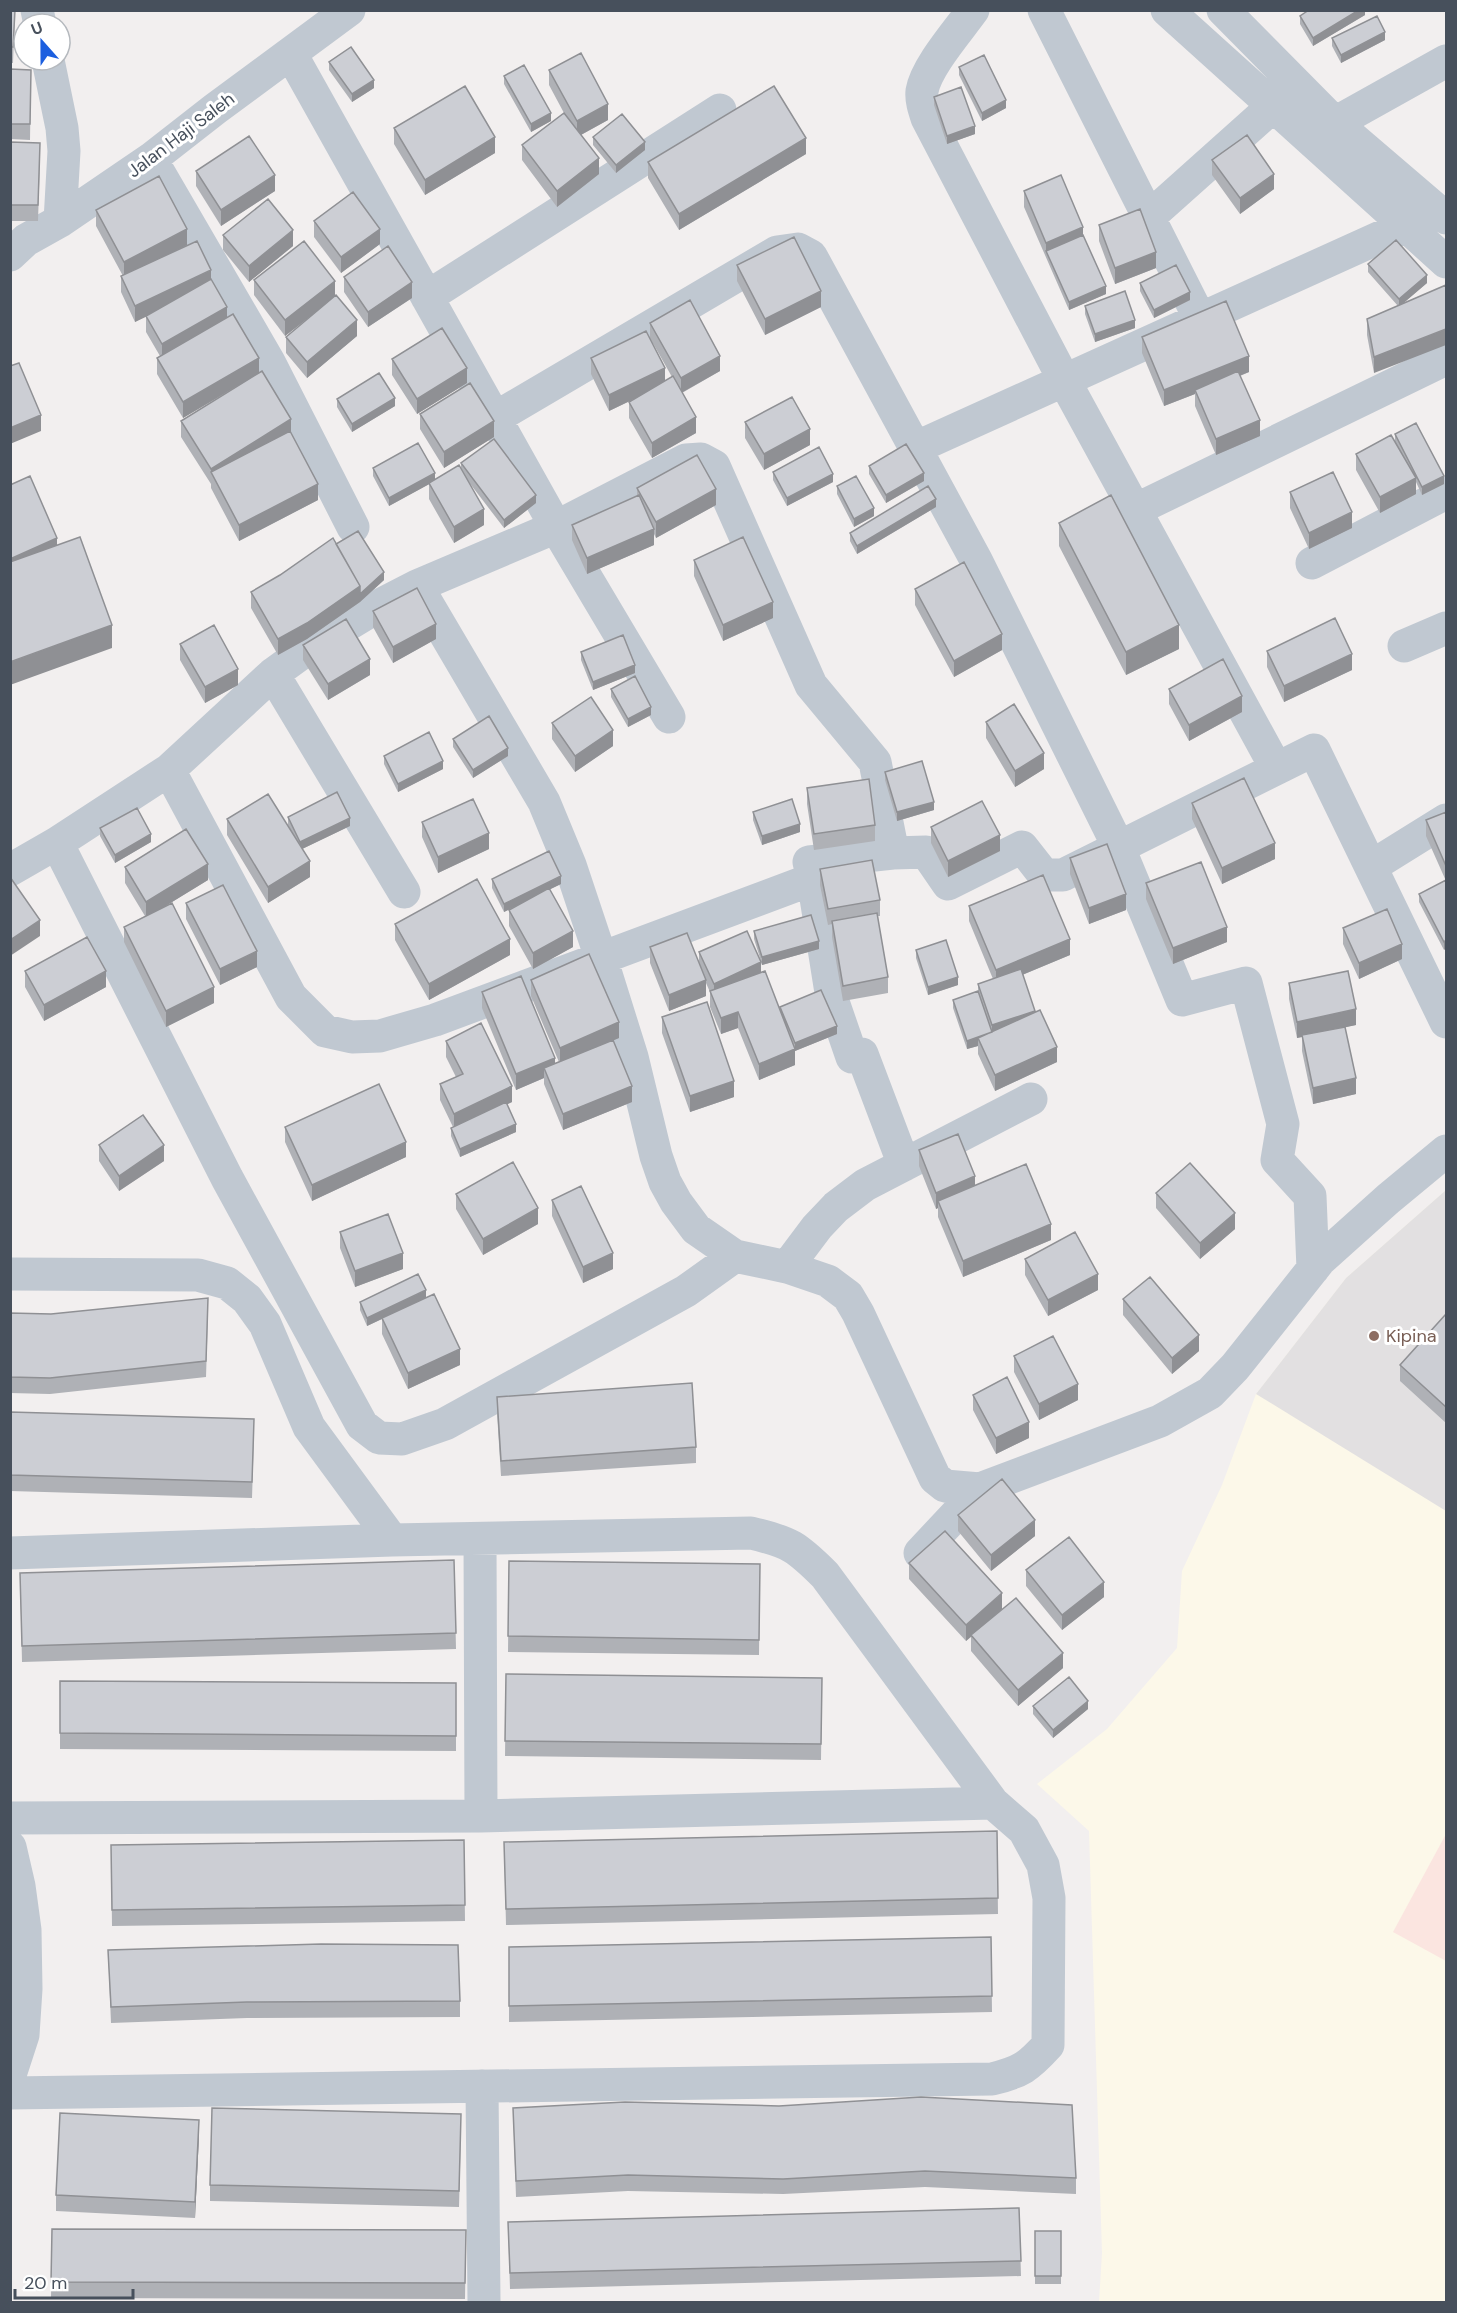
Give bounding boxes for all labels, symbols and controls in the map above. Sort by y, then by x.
north arrow [12,12,72,72]
text: U [28,17,46,40]
street label: Jalan Haji Saleh [123,87,239,183]
place label: Kipina [1386,1324,1437,1348]
marker: Kipina [1367,1329,1381,1343]
scale bar [15,2262,134,2300]
text: 20 m [24,2271,67,2295]

